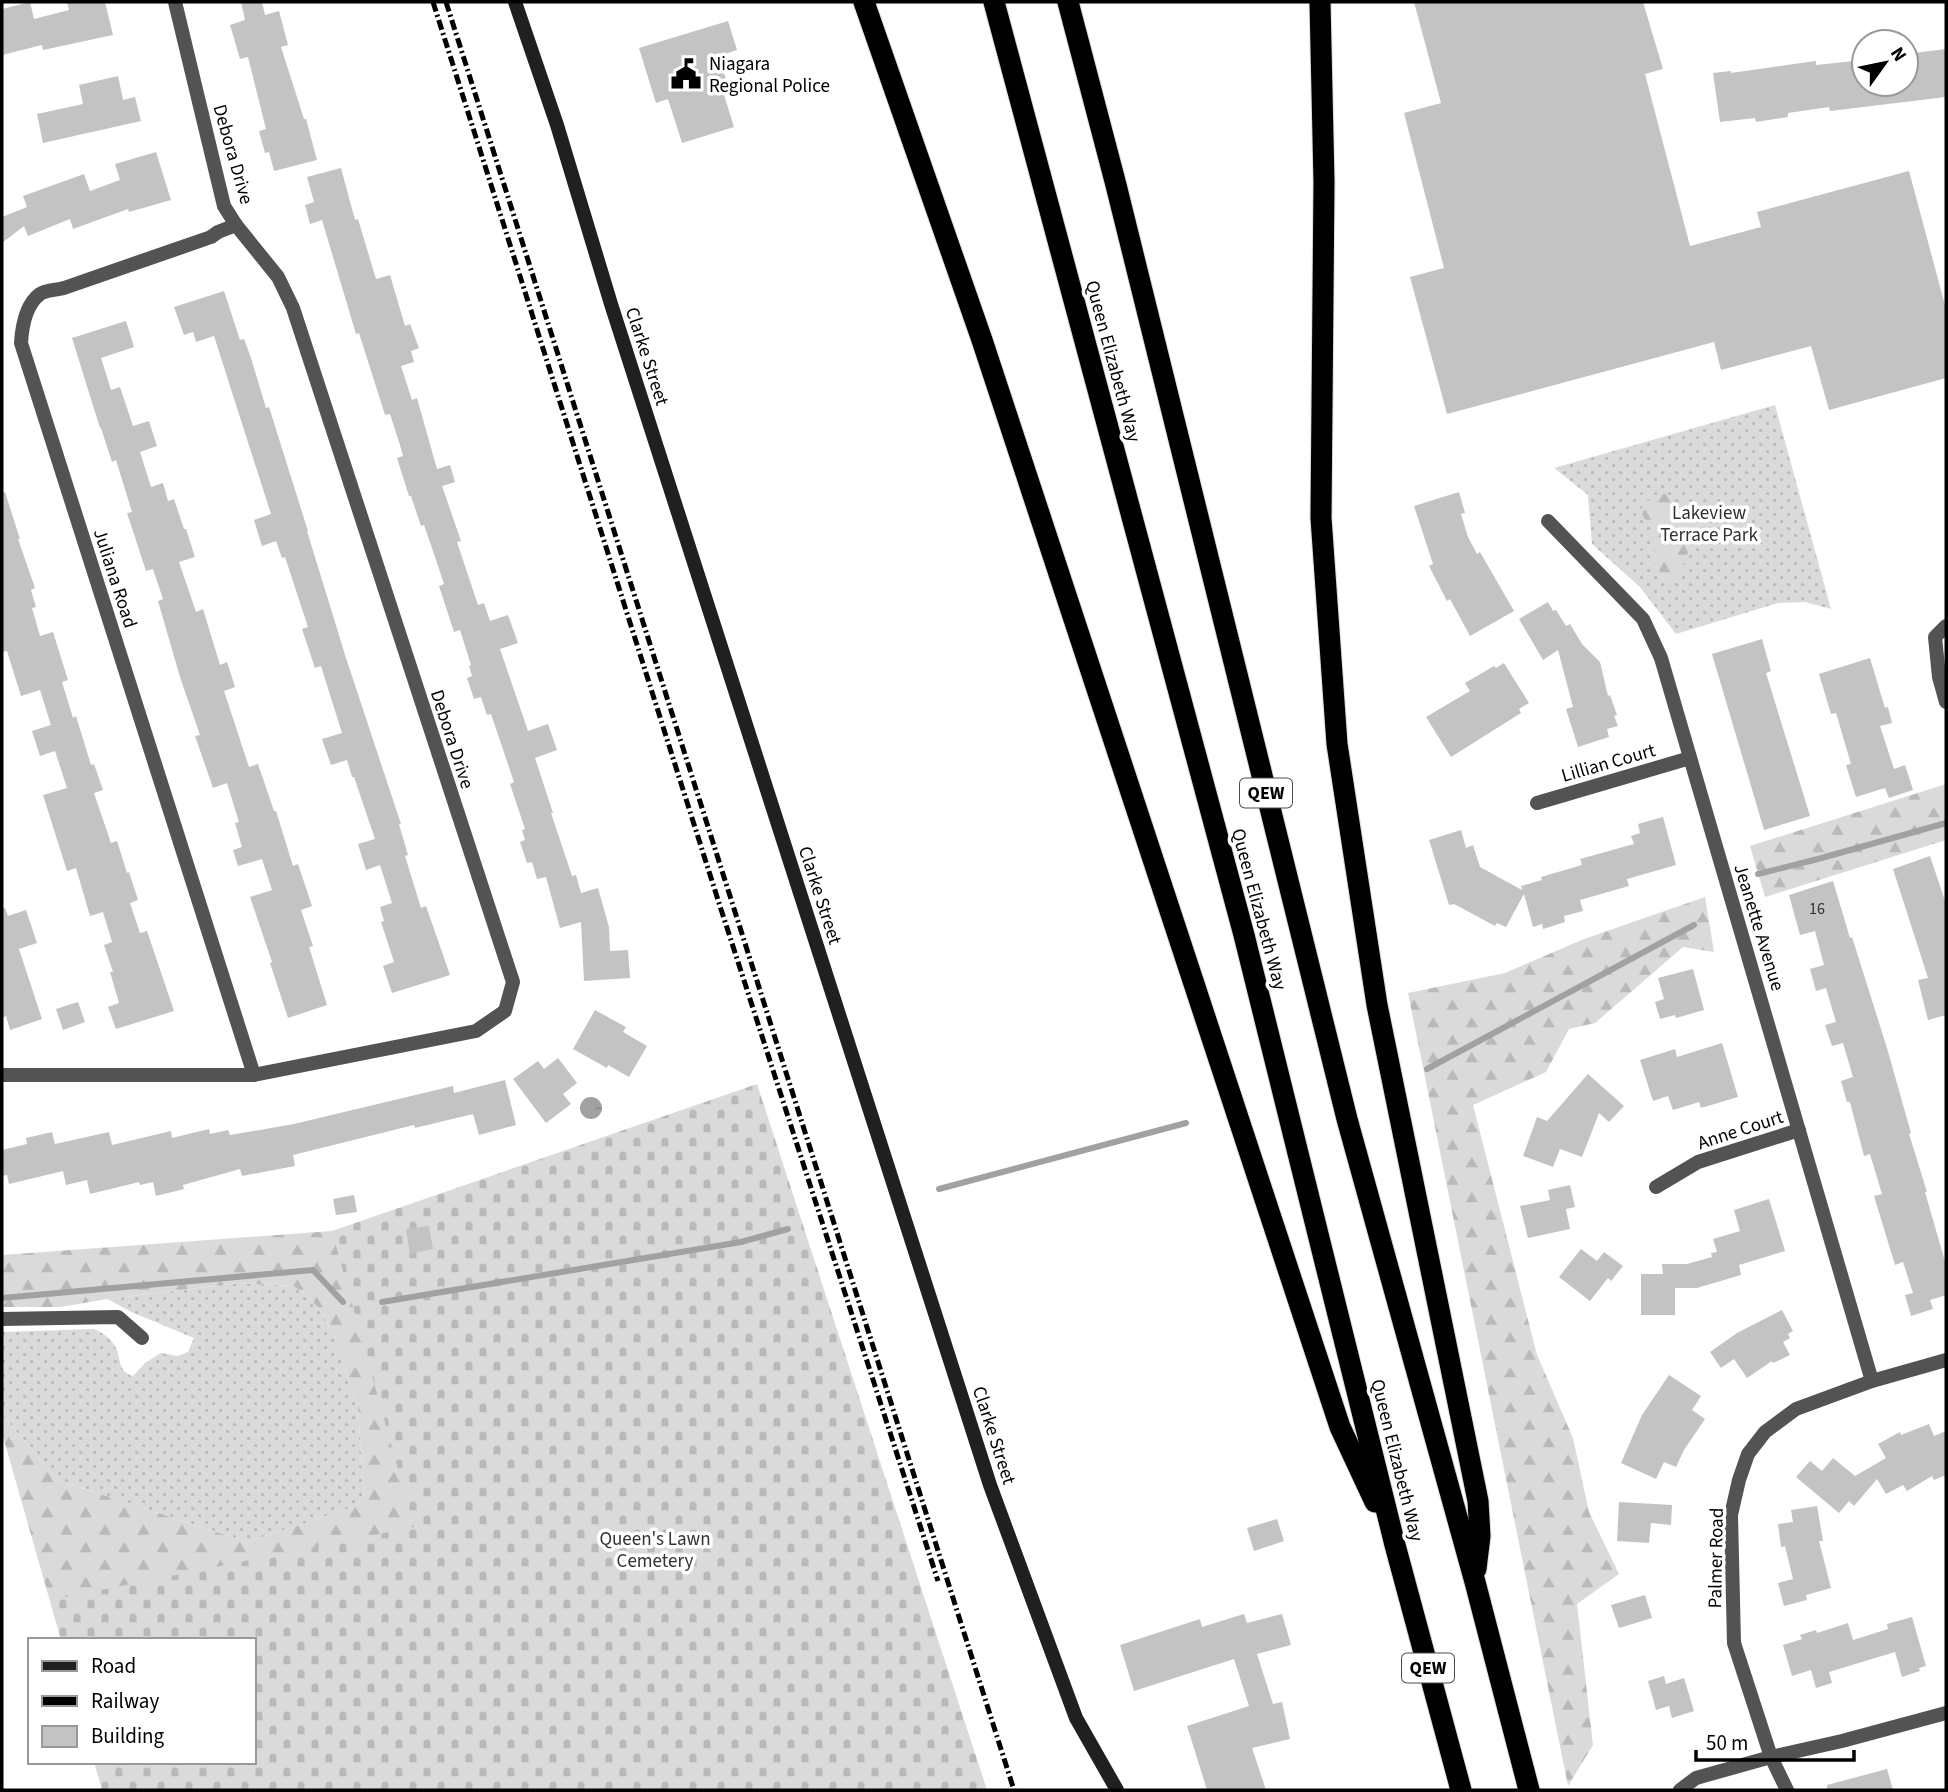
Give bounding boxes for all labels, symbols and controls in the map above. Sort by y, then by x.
north arrow [1850,28,1920,98]
text: N [1883,42,1913,67]
place label: Niagara Regional Police [709,51,830,100]
public building icon: Niagara Regional Police [669,57,703,91]
street label: Debora Drive [205,101,260,207]
street label: Queen Elizabeth Way [1078,278,1147,445]
street label: Clarke Street [618,304,675,410]
park label: Lakeview Terrace Park [1660,500,1758,549]
street label: Juliana Road [86,525,143,632]
street label: Debora Drive [423,686,480,792]
street label: Lillian Court [1558,737,1659,790]
road number: QEW [1240,778,1292,808]
street label: Queen Elizabeth Way [1224,826,1293,993]
street label: Clarke Street [791,843,848,949]
street label: Jeanette Avenue [1726,861,1791,994]
house number: 16 [1809,898,1825,920]
street label: Anne Court [1694,1104,1787,1157]
street label: Queen Elizabeth Way [1363,1377,1430,1544]
street label: Clarke Street [965,1383,1022,1489]
street label: Palmer Road [1702,1507,1731,1609]
park label: Queen's Lawn Cemetery [599,1526,711,1575]
legend [28,1638,256,1764]
text: Road [91,1651,136,1681]
road number: QEW [1402,1653,1454,1682]
text: Railway [91,1686,159,1716]
scale bar [1696,1718,1854,1762]
text: Building [91,1721,165,1751]
text: 50 m [1706,1728,1748,1758]

